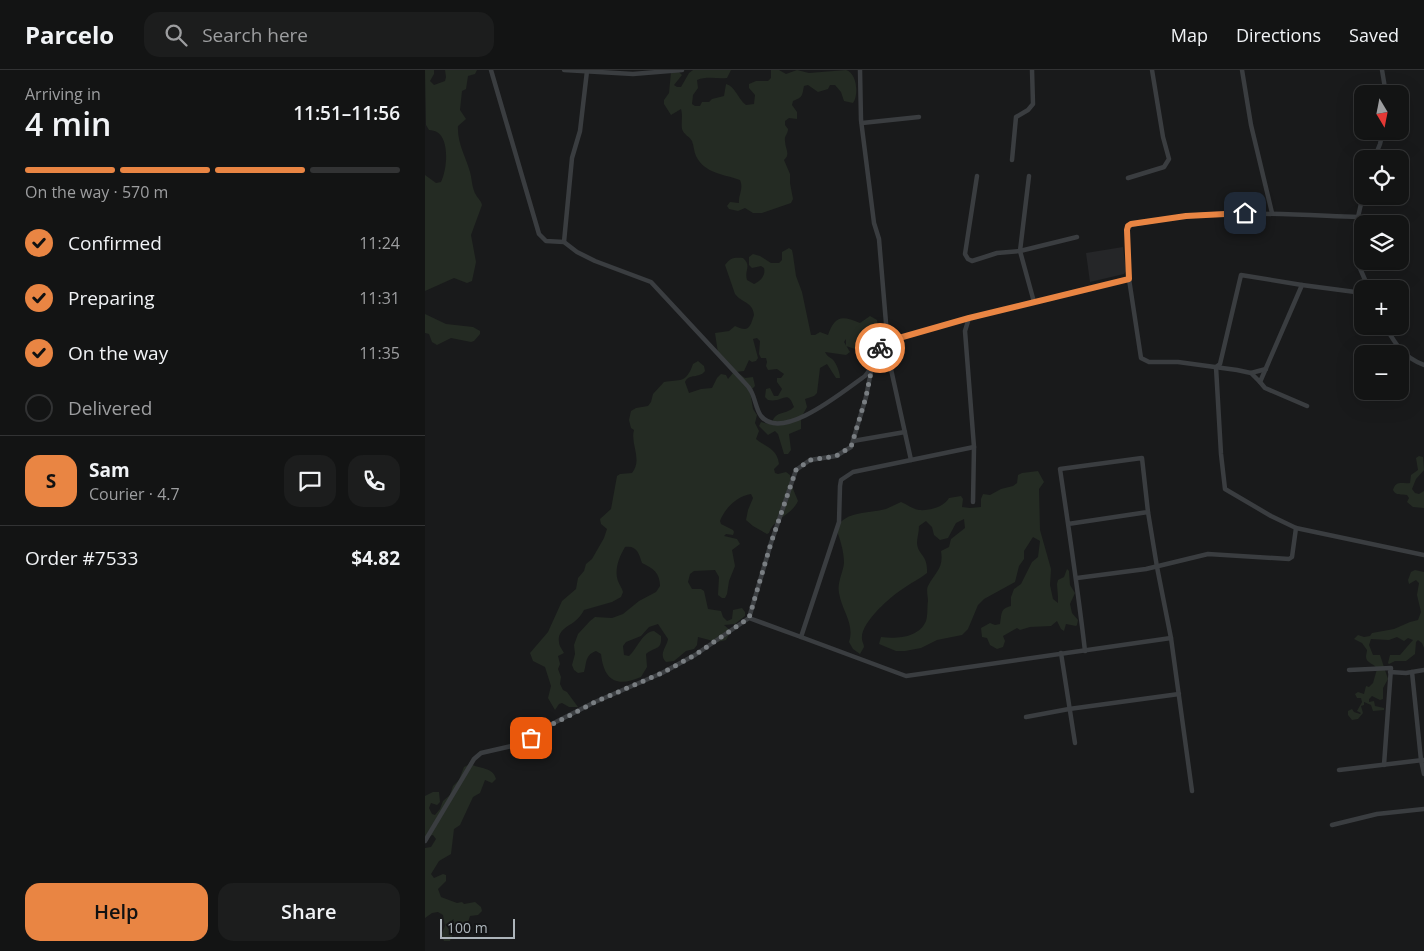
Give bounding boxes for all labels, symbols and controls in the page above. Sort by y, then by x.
search box [144,12,494,57]
text: Parcelo [25,18,114,51]
icon: search [162,21,190,49]
text: Search here [202,22,308,48]
text: Map [1171,23,1208,47]
text: Directions [1236,23,1321,47]
text: Saved [1349,23,1399,47]
text: Arriving in [25,83,101,105]
north arrow [1354,85,1409,140]
map controls [1354,85,1409,400]
text: 11:51–11:56 [293,100,400,126]
text: 4 min [25,102,111,145]
button: locate [1354,150,1409,205]
text: On the way · 570 m [25,181,168,203]
pin [1224,192,1266,234]
icon: home [1231,199,1259,227]
button: layers [1354,215,1409,270]
icon: check [25,229,53,257]
text: Confirmed [68,230,162,256]
text: 11:24 [359,232,400,254]
button: + [1354,280,1409,335]
icon: check [25,284,53,312]
text: Preparing [68,285,155,311]
text: 11:31 [359,287,400,309]
courier [855,323,905,373]
icon: bike [866,334,894,362]
icon: check [25,339,53,367]
text: On the way [68,340,168,366]
text: 11:35 [359,342,400,364]
button: − [1354,345,1409,400]
text: Delivered [68,395,152,421]
button: chat [284,455,336,507]
button: phone [348,455,400,507]
text: Sam [89,457,130,483]
text: S [46,468,56,494]
text: Courier · 4.7 [89,483,180,505]
text: Order #7533 [25,545,138,571]
text: $4.82 [351,545,400,571]
pin [510,717,552,759]
icon: bag [517,724,545,752]
button: Help [25,883,208,941]
button: Share [218,883,400,941]
scale bar [440,916,515,939]
text: 100 m [447,918,488,937]

